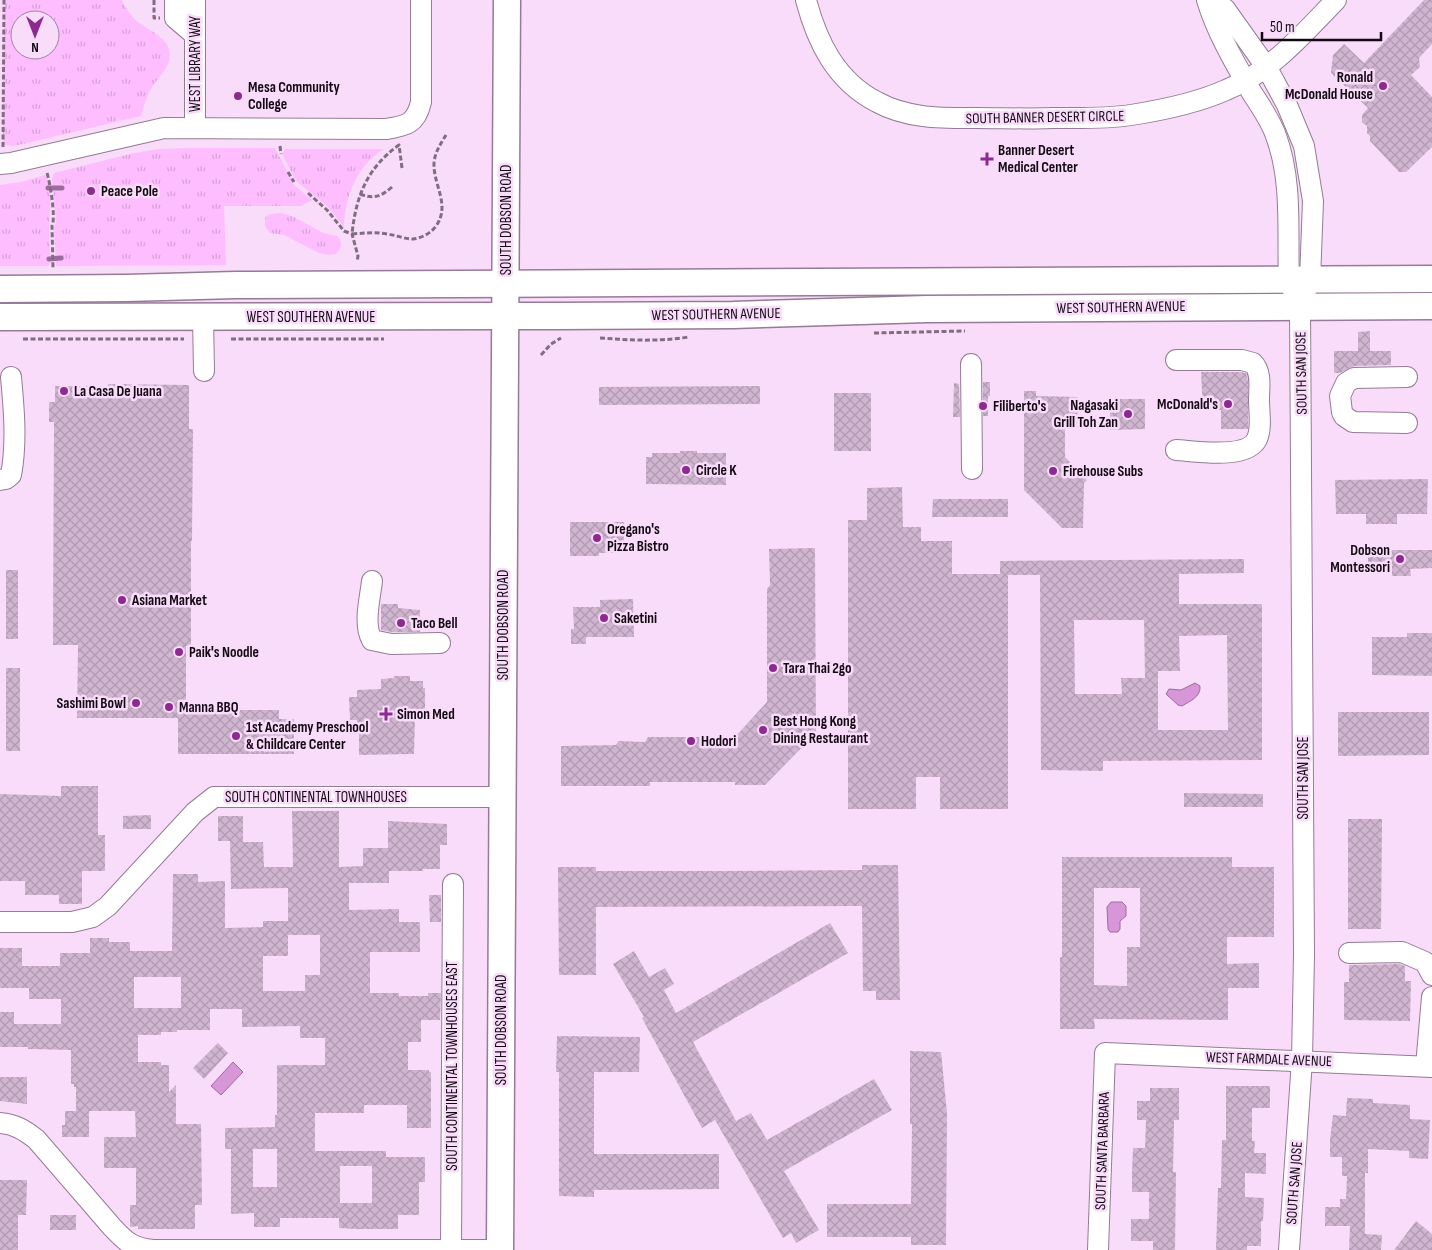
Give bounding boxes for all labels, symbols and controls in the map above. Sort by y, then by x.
north arrow [10,10,60,60]
scale bar [1262,10,1381,42]
street label: WEST LIBRARY WAY [186,15,205,112]
text: 50 m [1270,18,1295,37]
text: N [31,39,39,56]
place label: Ronald McDonald House [1285,68,1373,104]
place label: Mesa Community College [248,78,340,114]
marker: Ronald McDonald House [1377,80,1389,92]
marker: Mesa Community College [232,90,244,102]
street label: SOUTH BANNER DESERT CIRCLE [966,107,1124,128]
place label: Banner Desert Medical Center [998,141,1078,177]
marker: Banner Desert Medical Center [980,152,994,166]
street label: SOUTH DOBSON ROAD [497,165,516,275]
place label: Peace Pole [101,182,158,201]
marker: Peace Pole [85,185,97,197]
street label: WEST SOUTHERN AVENUE [1056,297,1186,318]
street label: WEST SOUTHERN AVENUE [651,304,781,325]
street label: WEST SOUTHERN AVENUE [247,308,375,327]
street label: SOUTH SAN JOSE [1291,331,1312,415]
place label: La Casa De Juana [74,382,162,401]
marker: La Casa De Juana [58,385,70,397]
place label: McDonald's [1157,395,1218,414]
place label: Nagasaki Grill Toh Zan [1053,396,1118,432]
place label: Filiberto's [993,397,1047,416]
marker: McDonald's [1222,398,1234,410]
marker: Filiberto's [977,400,989,412]
marker: Nagasaki Grill Toh Zan [1122,408,1134,420]
place label: Circle K [696,461,737,480]
place label: Firehouse Subs [1063,462,1143,481]
marker: Circle K [680,464,692,476]
marker: Firehouse Subs [1047,465,1059,477]
place label: Oregano's Pizza Bistro [607,520,669,556]
marker: Oregano's Pizza Bistro [591,532,603,544]
place label: Dobson Montessori [1330,541,1390,577]
marker: Dobson Montessori [1394,553,1406,565]
street label: SOUTH DOBSON ROAD [494,570,513,680]
place label: Asiana Market [131,591,207,610]
marker: Asiana Market [116,594,128,606]
place label: Saketini [614,609,657,628]
marker: Saketini [598,612,610,624]
place label: Taco Bell [411,614,458,633]
marker: Taco Bell [395,617,407,629]
place label: Paik's Noodle [189,643,259,662]
marker: Paik's Noodle [173,646,185,658]
place label: Tara Thai 2go [783,659,852,678]
marker: Tara Thai 2go [767,662,779,674]
place label: Sashimi Bowl [57,694,126,713]
marker: Sashimi Bowl [130,697,142,709]
place label: Manna BBQ [179,698,239,717]
marker: Manna BBQ [163,701,175,713]
place label: Simon Med [397,705,455,724]
marker: Simon Med [379,707,393,721]
place label: Best Hong Kong Dining Restaurant [773,712,868,748]
place label: 1st Academy Preschool & Childcare Center [246,718,368,754]
marker: Best Hong Kong Dining Restaurant [757,724,769,736]
marker: 1st Academy Preschool & Childcare Center [230,730,242,742]
place label: Hodori [701,732,736,751]
marker: Hodori [685,735,697,747]
street label: SOUTH SAN JOSE [1294,736,1313,820]
street label: SOUTH CONTINENTAL TOWNHOUSES [225,788,407,807]
street label: SOUTH CONTINENTAL TOWNHOUSES EAST [443,961,462,1171]
street label: SOUTH DOBSON ROAD [492,975,511,1085]
street label: WEST FARMDALE AVENUE [1205,1048,1333,1071]
street label: SOUTH SANTA BARBARA [1091,1091,1114,1211]
street label: SOUTH SAN JOSE [1282,1141,1307,1225]

